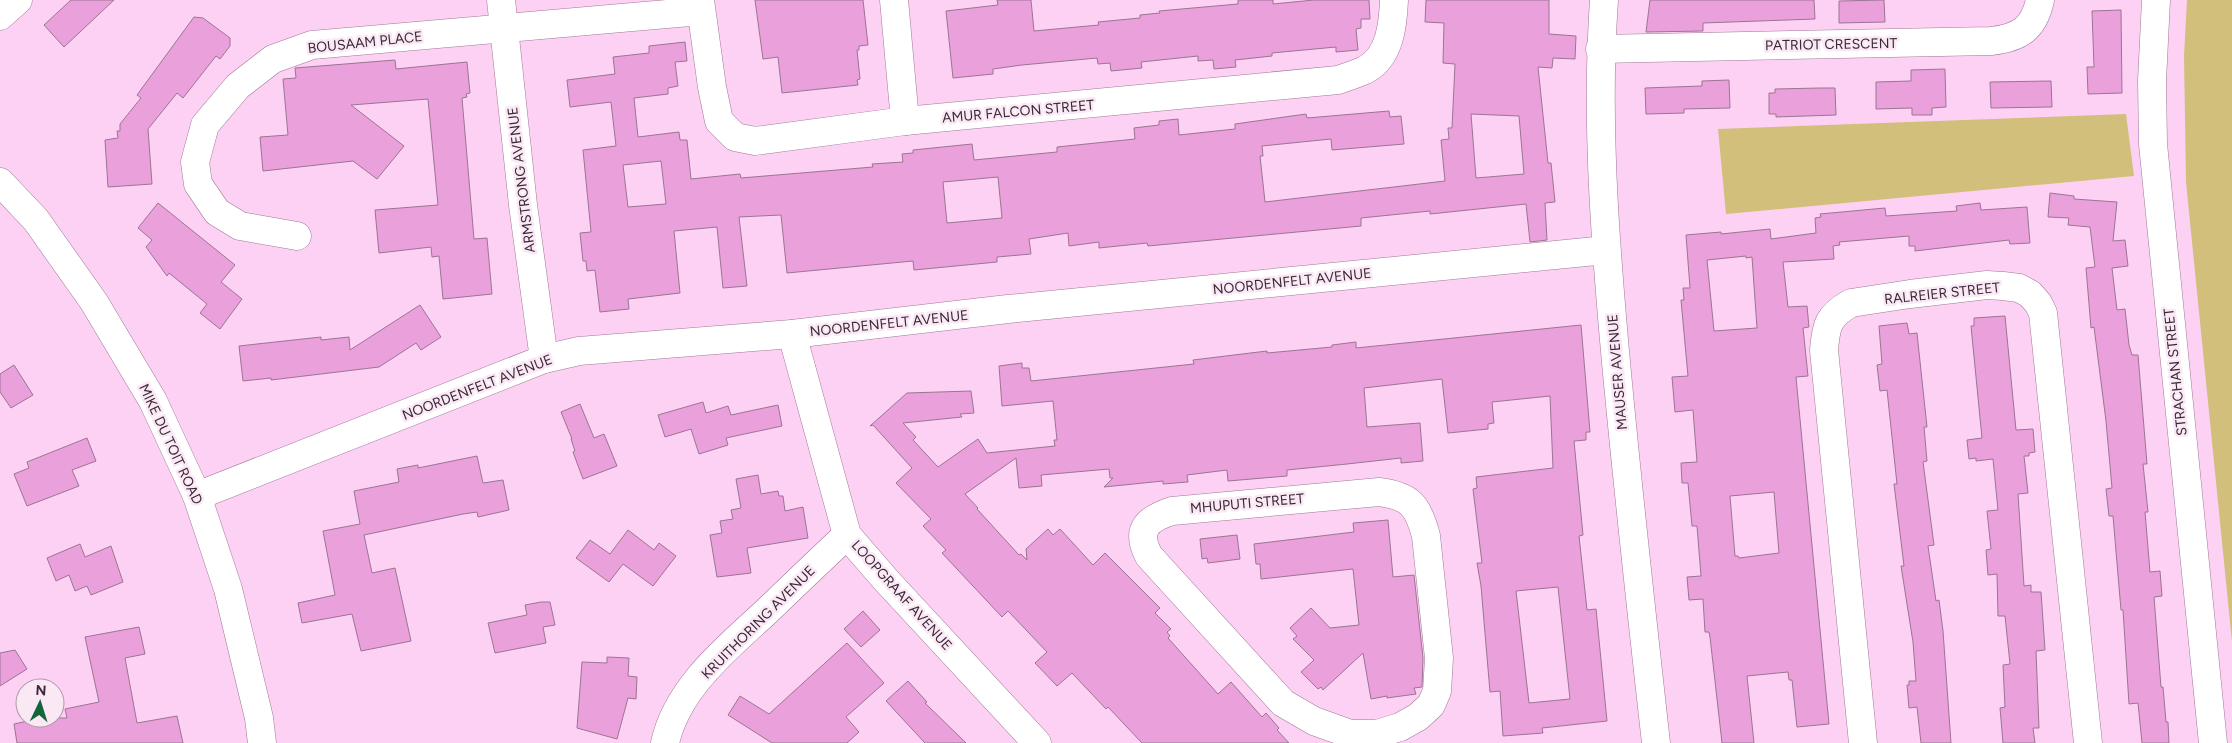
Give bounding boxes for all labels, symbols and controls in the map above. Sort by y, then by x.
street label: BOUSAAM PLACE [307,28,423,57]
street label: PATRIOT CRESCENT [1765,35,1898,54]
street label: AMUR FALCON STREET [941,96,1095,127]
street label: ARMSTRONG AVENUE [504,106,539,254]
street label: NOORDENFELT AVENUE [1212,265,1372,298]
street label: RALREIER STREET [1883,279,2001,308]
street label: NOORDENFELT AVENUE [809,307,969,340]
street label: STRACHAN STREET [2160,307,2191,437]
street label: MAUSER AVENUE [1604,313,1631,431]
street label: NOORDENFELT AVENUE [400,351,555,424]
street label: MIKE DU TOIT ROAD [135,381,206,507]
street label: MHUPUTI STREET [1189,490,1305,517]
street label: LOOPGRAAF AVENUE [848,537,956,654]
street label: KRUITHORING AVENUE [698,562,819,683]
north arrow [15,678,65,728]
text: N [35,682,47,699]

